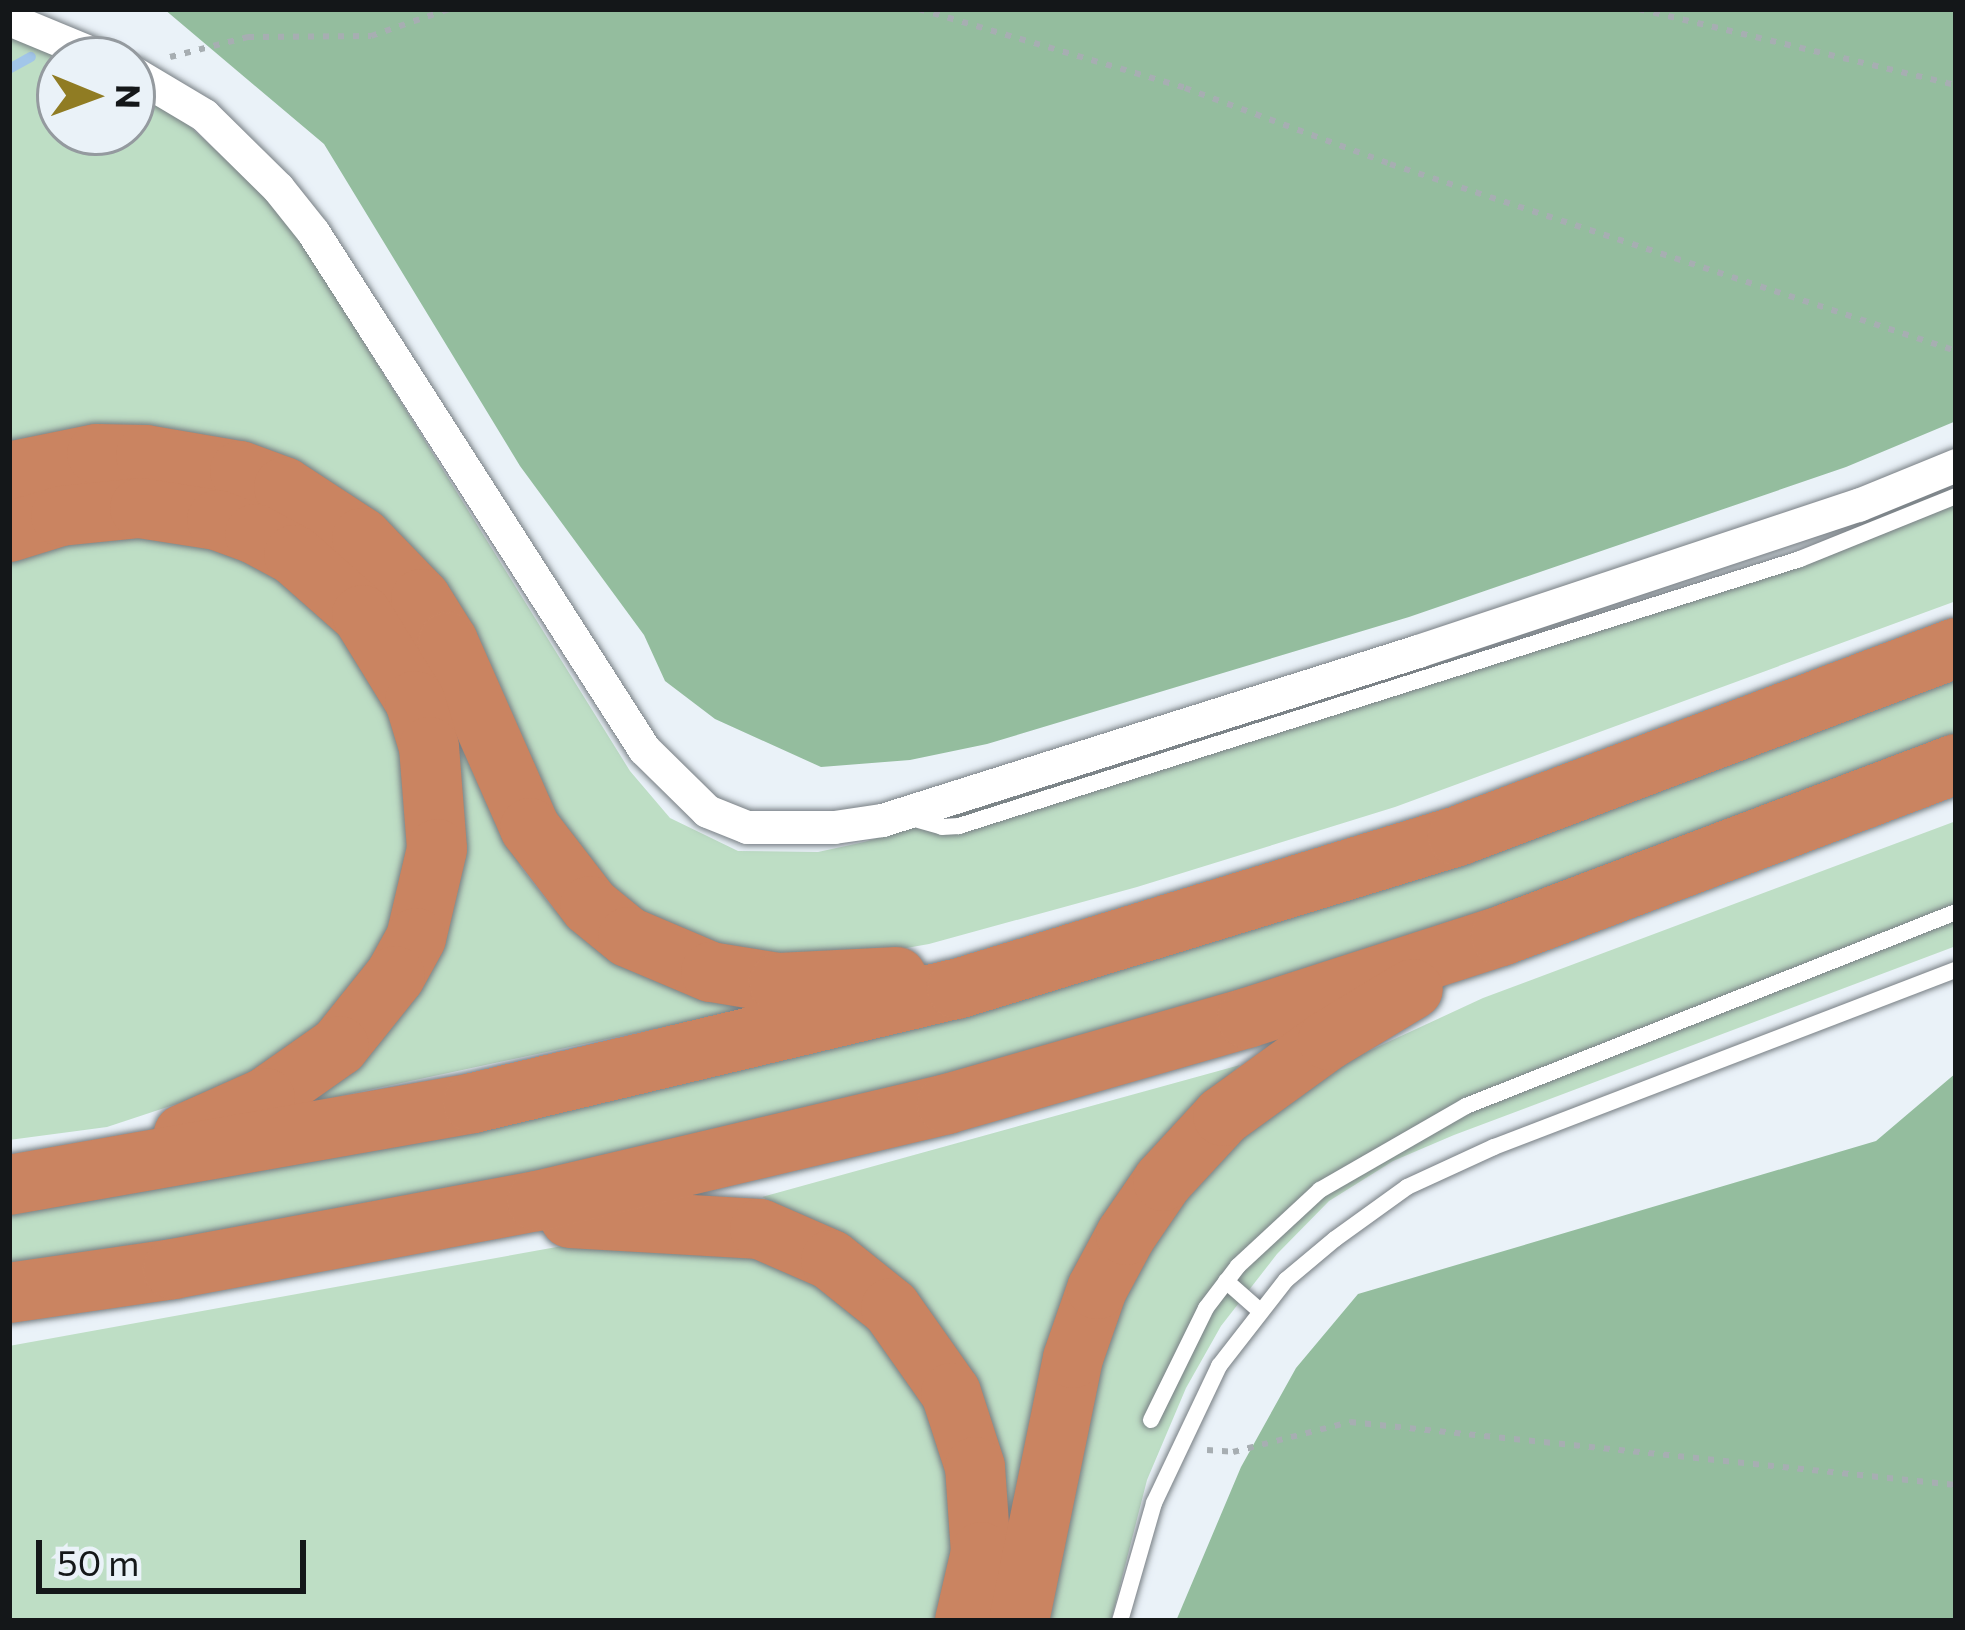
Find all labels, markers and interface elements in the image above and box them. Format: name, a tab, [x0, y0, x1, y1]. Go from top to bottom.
north arrow	[36, 36, 156, 156]
text: N	[109, 84, 150, 109]
scale bar	[42, 1516, 312, 1590]
text: 50 m	[57, 1539, 139, 1583]

